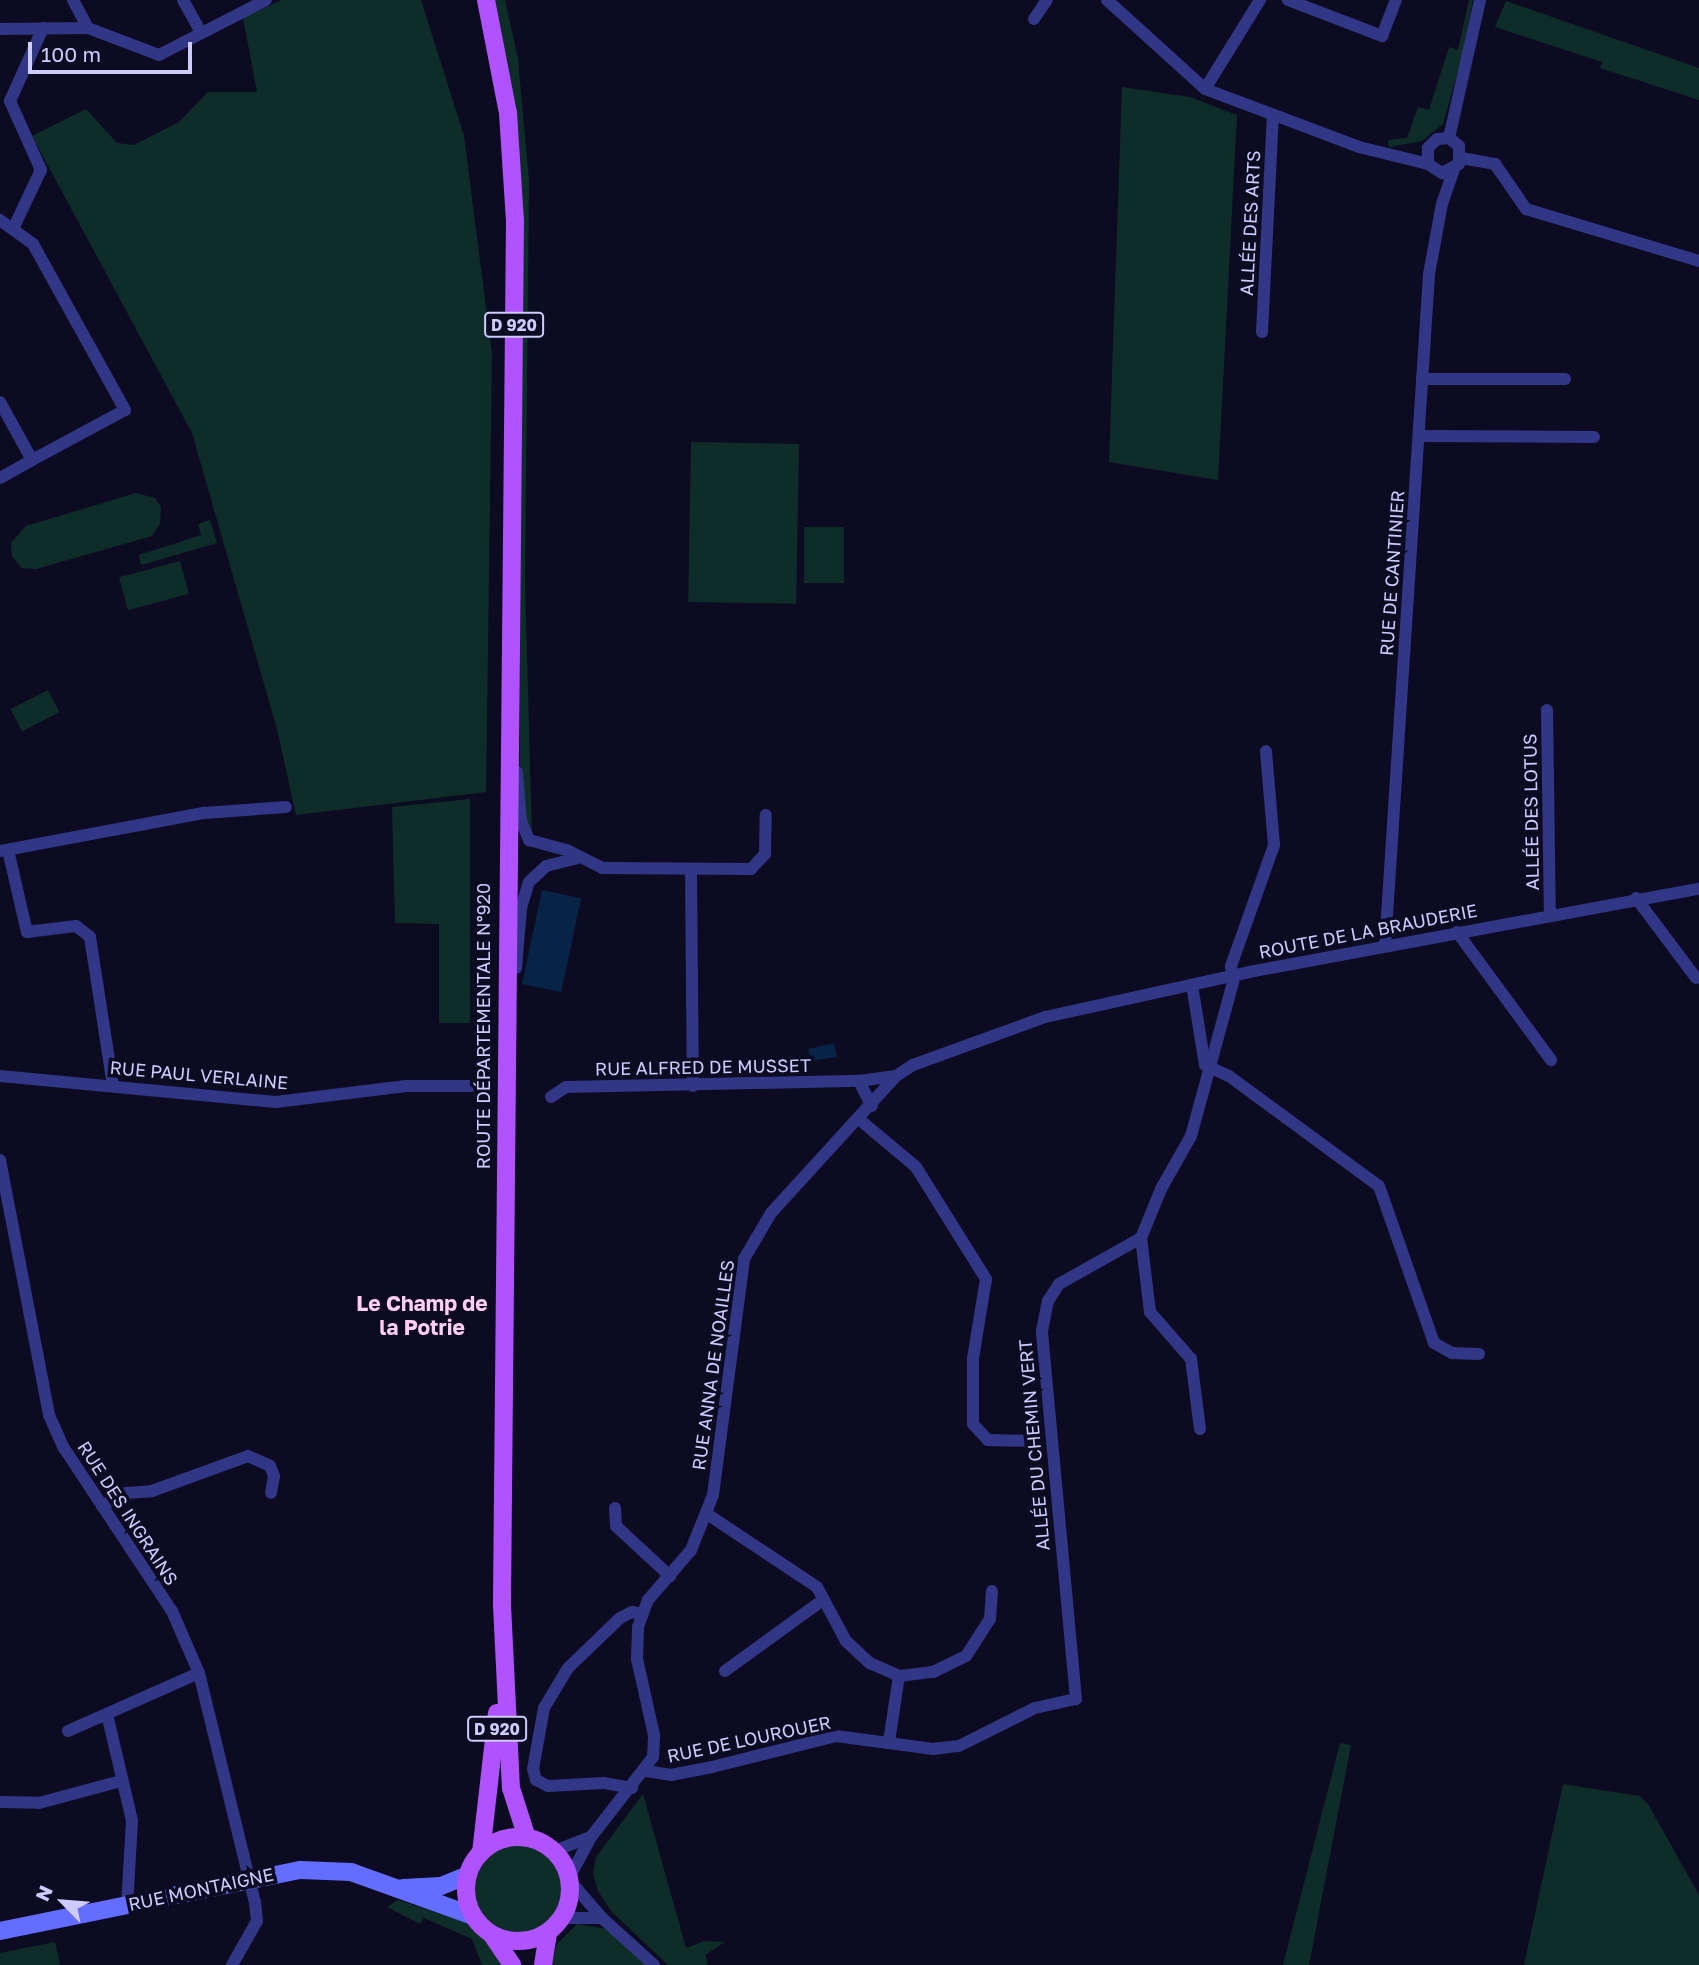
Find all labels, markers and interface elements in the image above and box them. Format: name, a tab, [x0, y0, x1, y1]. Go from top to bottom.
scale bar	[32, 28, 196, 72]
text: 100 m	[41, 41, 101, 67]
street label: ALLÉE DES ARTS	[1235, 150, 1265, 296]
road number: D 920	[482, 312, 546, 338]
street label: RUE DE CANTINIER	[1375, 490, 1409, 656]
street label: ALLÉE DES LOTUS	[1519, 733, 1543, 891]
street label: ROUTE DÉPARTEMENTALE N°920	[472, 883, 494, 1169]
street label: ROUTE DE LA BRAUDERIE	[1257, 899, 1479, 963]
street label: RUE ALFRED DE MUSSET	[595, 1054, 811, 1080]
street label: RUE PAUL VERLAINE	[109, 1056, 289, 1094]
street label: RUE ANNA DE NOAILLES	[688, 1258, 738, 1472]
district label: Le Champ de la Potrie	[356, 1290, 488, 1340]
street label: ALLÉE DU CHEMIN VERT	[1014, 1339, 1054, 1551]
street label: RUE DES INGRAINS	[73, 1437, 183, 1589]
street label: RUE DE LOUROUER	[665, 1711, 833, 1767]
road number: D 920	[466, 1716, 528, 1742]
street label: RUE MONTAIGNE	[126, 1863, 276, 1915]
north arrow	[28, 1867, 98, 1937]
text: N	[30, 1882, 57, 1904]

